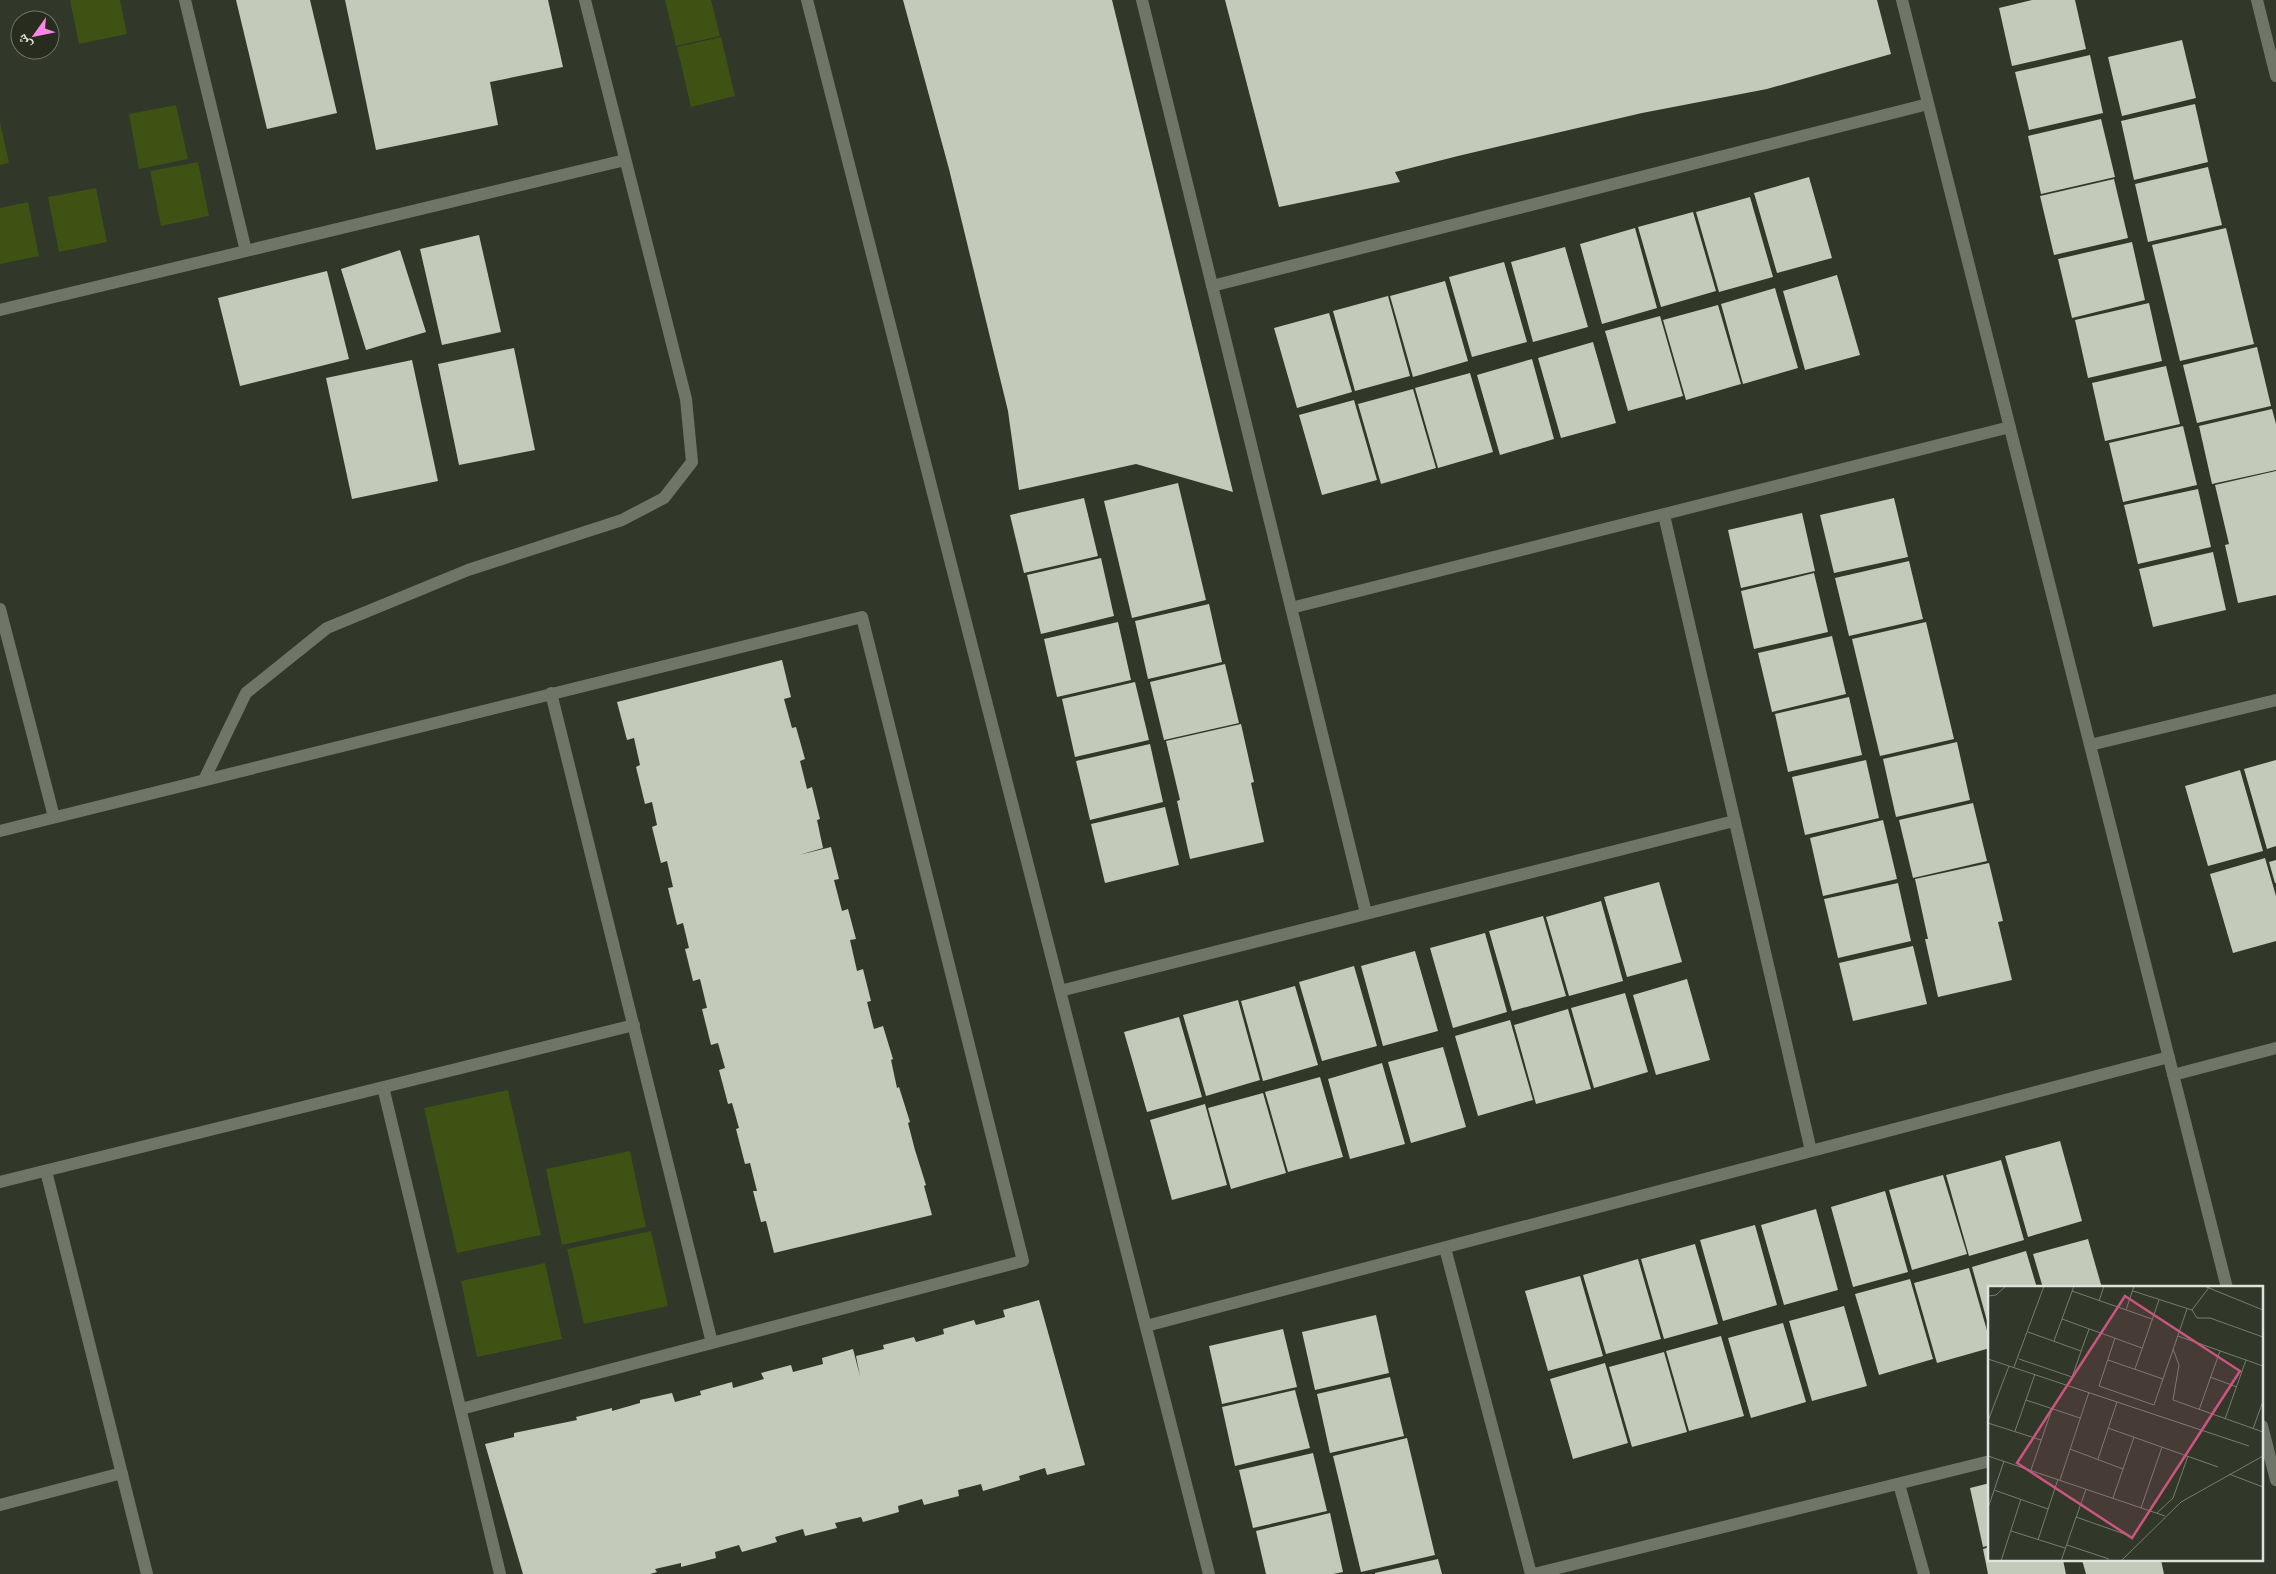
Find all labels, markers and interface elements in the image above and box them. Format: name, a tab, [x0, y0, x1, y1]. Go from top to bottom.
north arrow	[10, 10, 60, 60]
text: ش	[12, 31, 36, 54]
inset map	[1988, 1286, 2264, 1562]

